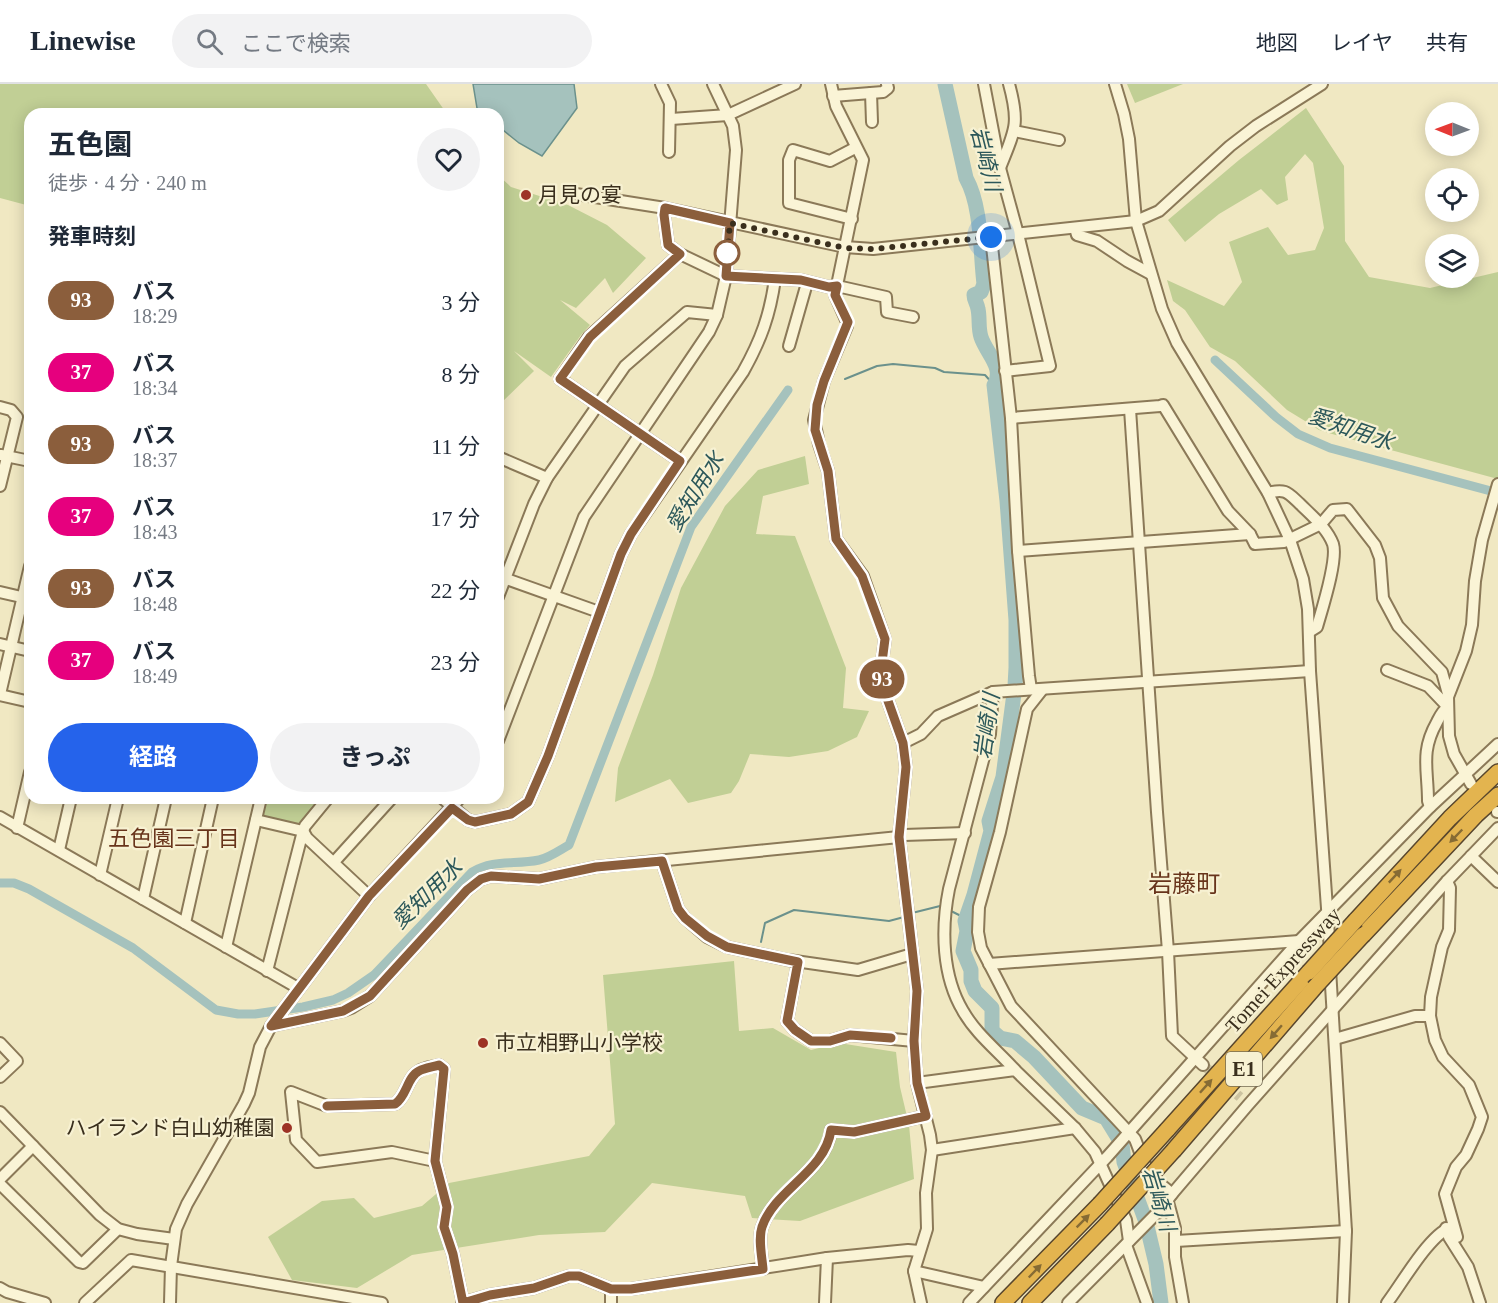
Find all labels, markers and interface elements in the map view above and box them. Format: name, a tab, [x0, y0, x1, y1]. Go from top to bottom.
search box	[172, 14, 592, 68]
text: Linewise	[30, 25, 136, 56]
icon: search	[193, 25, 226, 58]
text: ここで検索	[241, 31, 351, 56]
text: 地図	[1256, 31, 1298, 55]
text: レイヤ	[1331, 31, 1393, 55]
text: 共有	[1426, 31, 1468, 55]
north arrow	[1425, 102, 1479, 156]
map controls	[1425, 102, 1479, 288]
water label: 岩崎川	[966, 124, 1007, 196]
button: heart	[417, 128, 480, 191]
text: 五色園	[48, 129, 132, 160]
button: locate	[1425, 168, 1479, 222]
text: 徒歩 · 4 分 · 240 m	[48, 172, 207, 194]
place label: 月見の宴	[538, 183, 622, 207]
marker: 月見の宴	[519, 188, 533, 202]
your location	[976, 222, 1006, 252]
text: 発車時刻	[48, 224, 136, 249]
button: layers	[1425, 234, 1479, 288]
unlabelled marker	[714, 240, 740, 266]
text: バス	[132, 279, 176, 304]
text: 93	[71, 288, 92, 312]
text: 3 分	[441, 290, 480, 315]
text: 18:29	[132, 305, 178, 327]
text: バス	[132, 351, 176, 376]
text: 37	[71, 360, 92, 384]
text: 8 分	[441, 362, 480, 387]
text: 18:34	[132, 377, 178, 399]
water label: 愛知用水	[1305, 403, 1399, 456]
text: バス	[132, 423, 176, 448]
text: 93	[71, 432, 92, 456]
text: 11 分	[431, 434, 480, 459]
water label: 愛知用水	[661, 446, 730, 536]
text: 18:37	[132, 449, 178, 471]
text: バス	[132, 495, 176, 520]
text: 37	[71, 504, 92, 528]
text: 17 分	[430, 506, 480, 531]
text: 18:43	[132, 521, 178, 543]
text: バス	[132, 567, 176, 592]
text: 93	[71, 576, 92, 600]
text: 22 分	[430, 578, 480, 603]
text: 18:48	[132, 593, 178, 615]
text: バス	[132, 639, 176, 664]
text: 37	[71, 648, 92, 672]
text: 23 分	[430, 650, 480, 675]
line badge: 93	[855, 660, 909, 698]
text: 18:49	[132, 665, 178, 687]
text: 93	[872, 667, 893, 691]
water label: 岩崎川	[970, 690, 1004, 760]
button: 経路	[48, 723, 258, 792]
button: きっぷ	[270, 723, 480, 792]
district label: 五色園三丁目	[108, 826, 240, 851]
one-way arrow	[1449, 829, 1463, 844]
water label: 愛知用水	[387, 853, 469, 934]
one-way arrow	[1388, 869, 1402, 884]
district label: 岩藤町	[1148, 871, 1220, 897]
street label: Tomei Expressway	[1221, 902, 1346, 1038]
one-way arrow	[1269, 1025, 1283, 1040]
place label: 市立相野山小学校	[495, 1031, 663, 1055]
marker: 市立相野山小学校	[476, 1036, 490, 1050]
road number: E1	[1226, 1052, 1262, 1086]
one-way arrow	[1199, 1079, 1212, 1094]
place label: ハイランド白山幼稚園	[65, 1116, 275, 1140]
marker: ハイランド白山幼稚園	[280, 1121, 294, 1135]
water label: 岩崎川	[1137, 1164, 1181, 1236]
one-way arrow	[1076, 1215, 1090, 1229]
one-way arrow	[1027, 1264, 1041, 1278]

